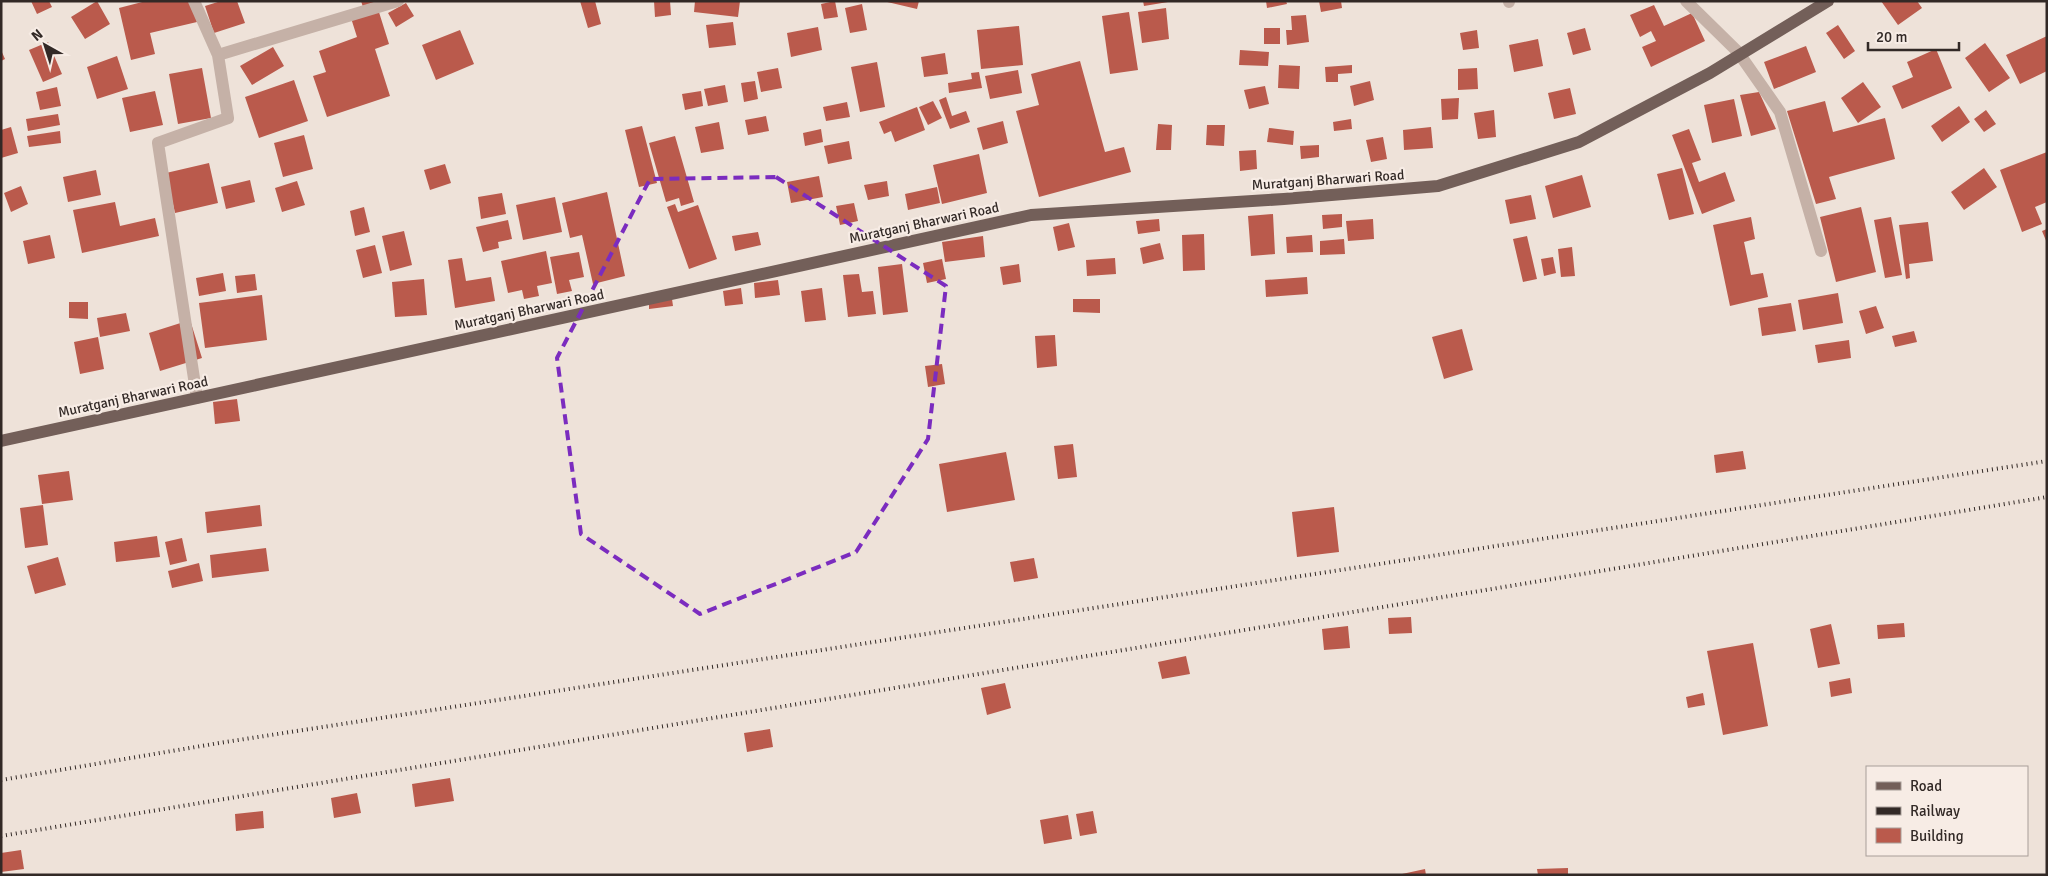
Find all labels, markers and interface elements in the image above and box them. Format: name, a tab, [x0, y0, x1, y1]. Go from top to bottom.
north arrow	[20, 20, 70, 70]
scale bar	[1868, 20, 1959, 52]
text: N	[28, 26, 46, 45]
text: 20 m	[1876, 28, 1907, 46]
street label: Muratganj Bharwari Road	[1251, 166, 1405, 194]
street label: Muratganj Bharwari Road	[847, 199, 1001, 247]
street label: Muratganj Bharwari Road	[452, 286, 606, 334]
street label: Muratganj Bharwari Road	[56, 373, 210, 421]
legend	[1866, 766, 2028, 856]
text: Road	[1910, 777, 1942, 795]
text: Railway	[1910, 802, 1960, 820]
text: Building	[1910, 827, 1964, 845]

